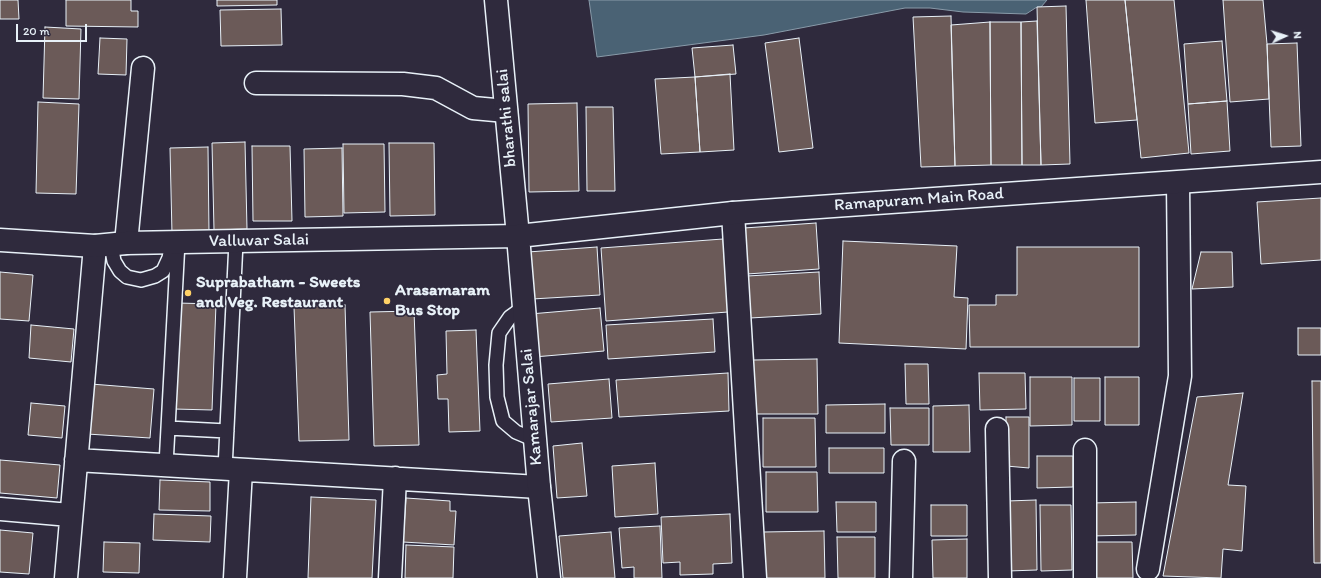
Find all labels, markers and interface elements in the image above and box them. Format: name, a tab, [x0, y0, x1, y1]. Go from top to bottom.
scale bar	[18, 16, 89, 42]
north arrow	[1265, 16, 1305, 56]
text: 20 m	[23, 24, 50, 38]
text: N	[1291, 31, 1304, 39]
street label: bharathi salai	[493, 68, 521, 168]
street label: Ramapuram Main Road	[834, 184, 1004, 216]
street label: Valluvar Salai	[209, 230, 309, 252]
place label: Suprabatham - Sweets and Veg. Restaurant	[196, 273, 360, 313]
place label: Arasamaram Bus Stop	[395, 281, 490, 321]
marker: Suprabatham - Sweets and Veg. Restaurant	[183, 288, 193, 298]
marker: Arasamaram Bus Stop	[382, 296, 392, 306]
street label: Kamarajar Salai	[517, 348, 547, 466]

